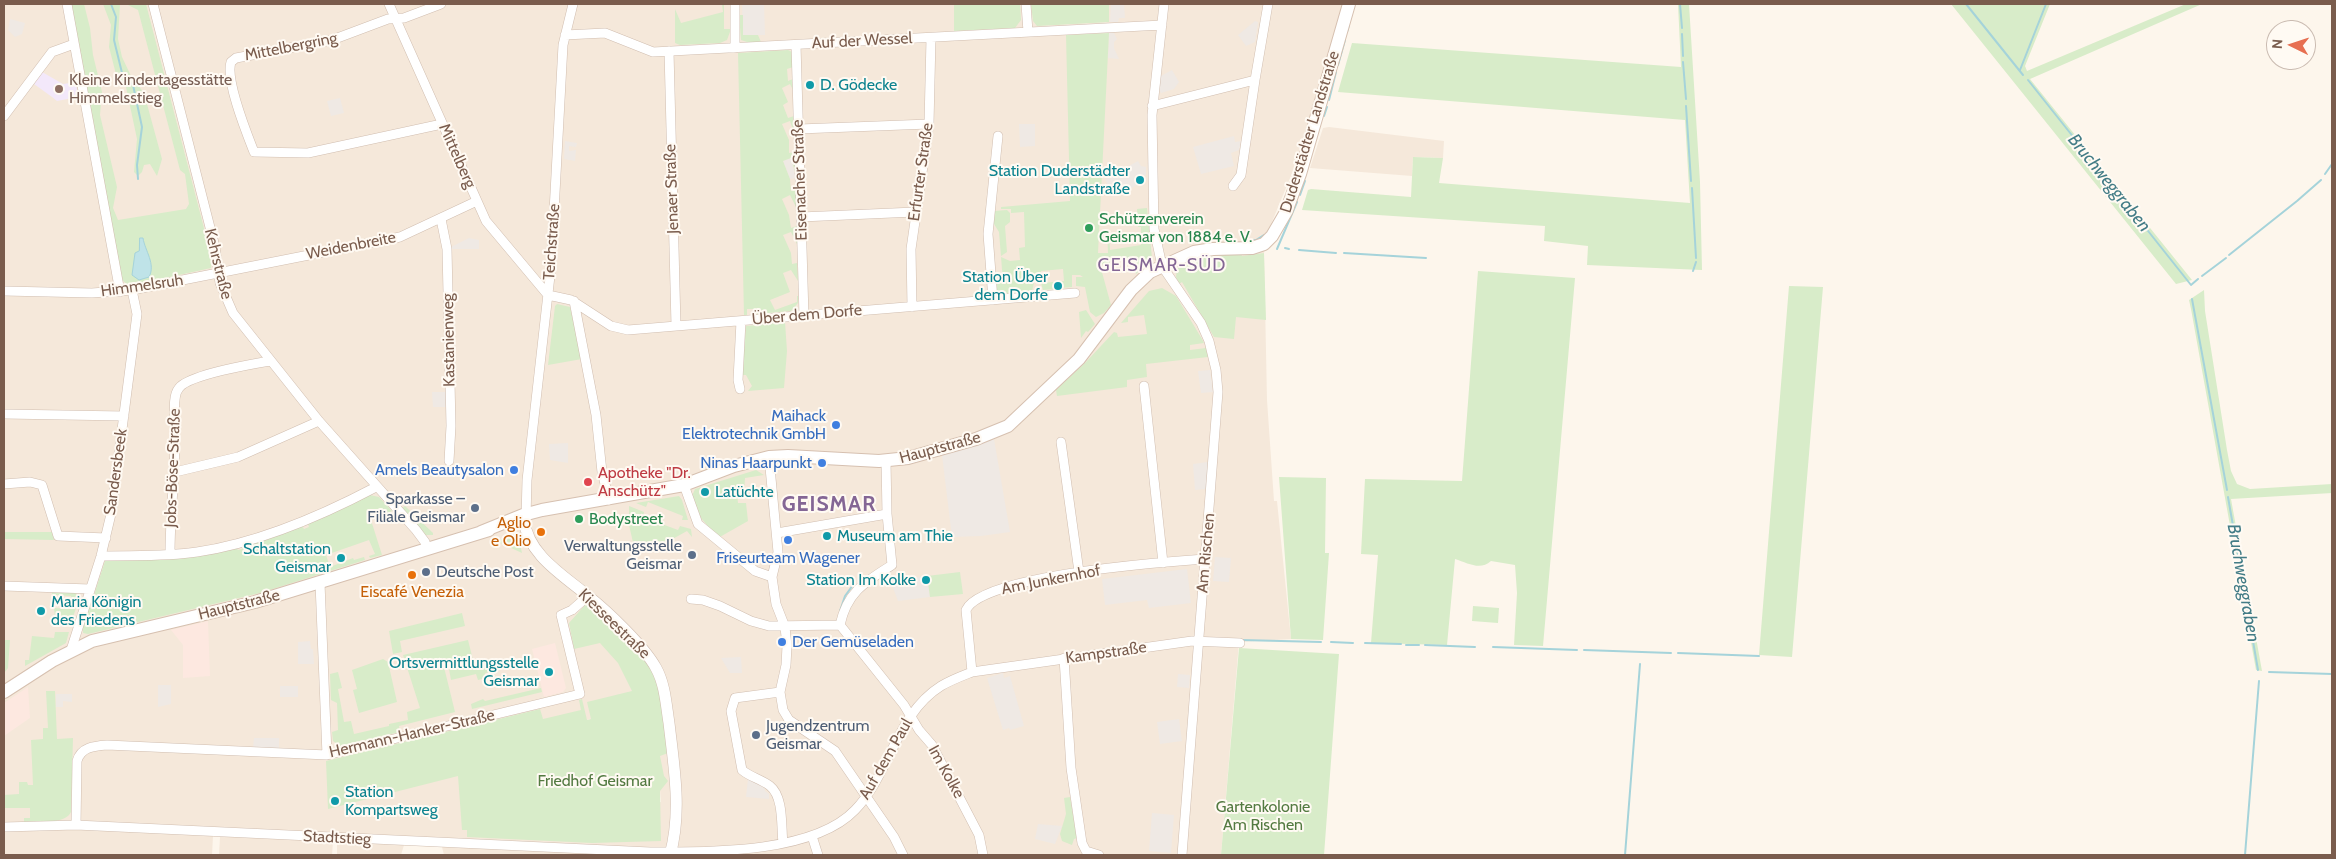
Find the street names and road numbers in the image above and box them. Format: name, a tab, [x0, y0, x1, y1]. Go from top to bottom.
street label: Mittelbergring	[243, 29, 339, 65]
street label: Auf der Wessel	[811, 29, 913, 53]
street label: Duderstädter Landstraße	[1276, 49, 1344, 215]
street label: Eisenacher Straße	[788, 119, 812, 241]
street label: Mittelberg	[434, 121, 480, 191]
street label: Erfurter Straße	[905, 122, 937, 222]
street label: Jenaer Straße	[661, 144, 683, 234]
street label: Teichstraße	[540, 203, 564, 281]
street label: Kehrstraße	[200, 227, 236, 301]
street label: Weidenbreite	[305, 228, 397, 264]
street label: Himmelsruh	[99, 271, 185, 301]
street label: Kastanienweg	[439, 293, 459, 387]
street label: Über dem Dorfe	[751, 301, 863, 329]
street label: Jobs-Böse-Straße	[161, 408, 185, 528]
street label: Sandersbeek	[100, 428, 132, 516]
street label: Hauptstraße	[897, 428, 983, 468]
street label: Am Rischen	[1193, 512, 1219, 594]
street label: Am Junkernhof	[1000, 561, 1102, 599]
street label: Kiesseestraße	[574, 585, 654, 663]
street label: Hauptstraße	[196, 586, 282, 624]
street label: Kampstraße	[1064, 638, 1148, 668]
street label: Hermann-Hanker-Straße	[327, 706, 497, 762]
street label: Auf dem Paul	[855, 715, 917, 803]
street label: Im Kolke	[924, 742, 968, 802]
street label: Stadtstieg	[303, 827, 371, 849]

